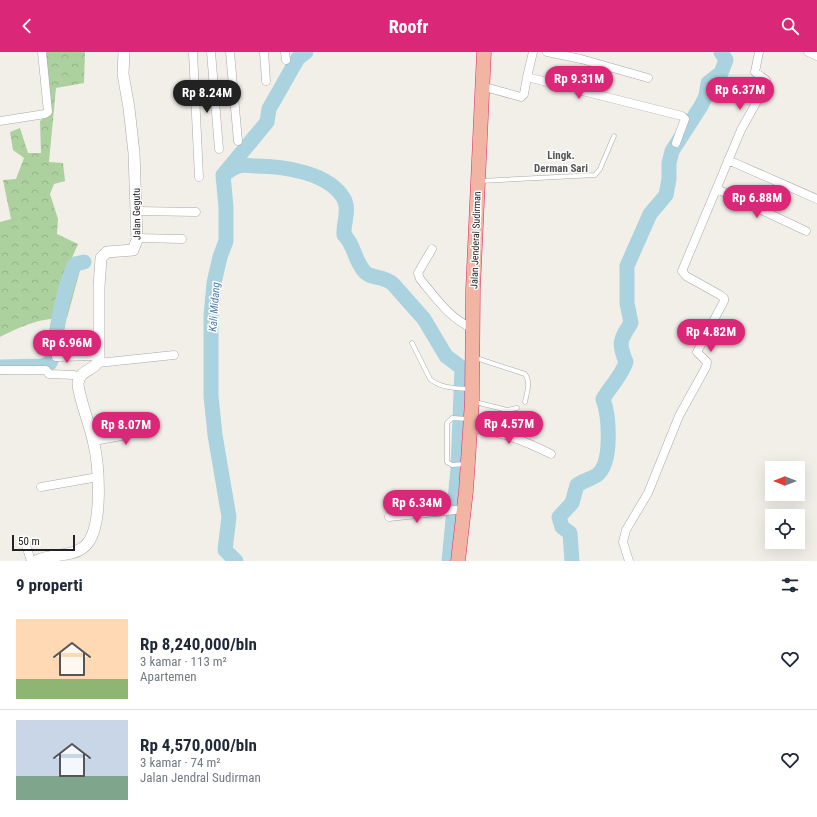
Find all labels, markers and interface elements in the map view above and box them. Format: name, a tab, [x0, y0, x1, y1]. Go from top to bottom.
icon: back	[16, 15, 38, 37]
icon: search	[779, 15, 801, 37]
text: Roofr	[389, 16, 428, 37]
pin: Rp 9.31M	[538, 66, 620, 100]
text: Rp 9.31M	[554, 71, 604, 86]
pin: Rp 6.37M	[699, 77, 781, 111]
pin: Rp 8.24M	[166, 80, 248, 114]
text: Rp 6.37M	[715, 82, 765, 97]
text: Rp 8.24M	[182, 85, 232, 100]
district label: Lingk. Derman Sari	[534, 149, 588, 175]
pin: Rp 6.88M	[716, 185, 798, 219]
street label: Jalan Gegutu	[131, 188, 142, 240]
text: Rp 6.88M	[732, 190, 782, 205]
street label: Jalan Jenderal Sudirman	[468, 191, 483, 289]
water label: Kali Midang	[206, 281, 223, 332]
pin: Rp 4.82M	[670, 319, 752, 353]
text: Rp 4.82M	[686, 324, 736, 339]
pin: Rp 6.96M	[26, 330, 108, 364]
text: Rp 6.96M	[42, 335, 92, 350]
pin: Rp 4.57M	[468, 411, 550, 445]
pin: Rp 8.07M	[85, 412, 167, 446]
text: Rp 4.57M	[484, 416, 534, 431]
text: Rp 8.07M	[101, 417, 151, 432]
north arrow	[765, 461, 805, 501]
map controls	[765, 461, 805, 549]
pin: Rp 6.34M	[376, 490, 458, 524]
text: Rp 6.34M	[392, 495, 442, 510]
button: locate	[765, 509, 805, 549]
scale bar	[12, 533, 75, 552]
text: 50 m	[18, 535, 40, 548]
icon: filters	[779, 574, 801, 596]
text: 9 properti	[16, 575, 83, 595]
text: Rp 8,240,000/bln	[140, 634, 257, 654]
icon: home	[48, 635, 96, 683]
icon: heart	[779, 648, 801, 670]
text: 3 kamar · 113 m²	[140, 654, 227, 669]
text: Apartemen	[140, 669, 197, 684]
text: Rp 4,570,000/bln	[140, 735, 257, 755]
icon: home	[48, 736, 96, 784]
icon: heart	[779, 749, 801, 771]
text: 3 kamar · 74 m²	[140, 755, 221, 770]
text: Jalan Jendral Sudirman	[140, 770, 261, 785]

